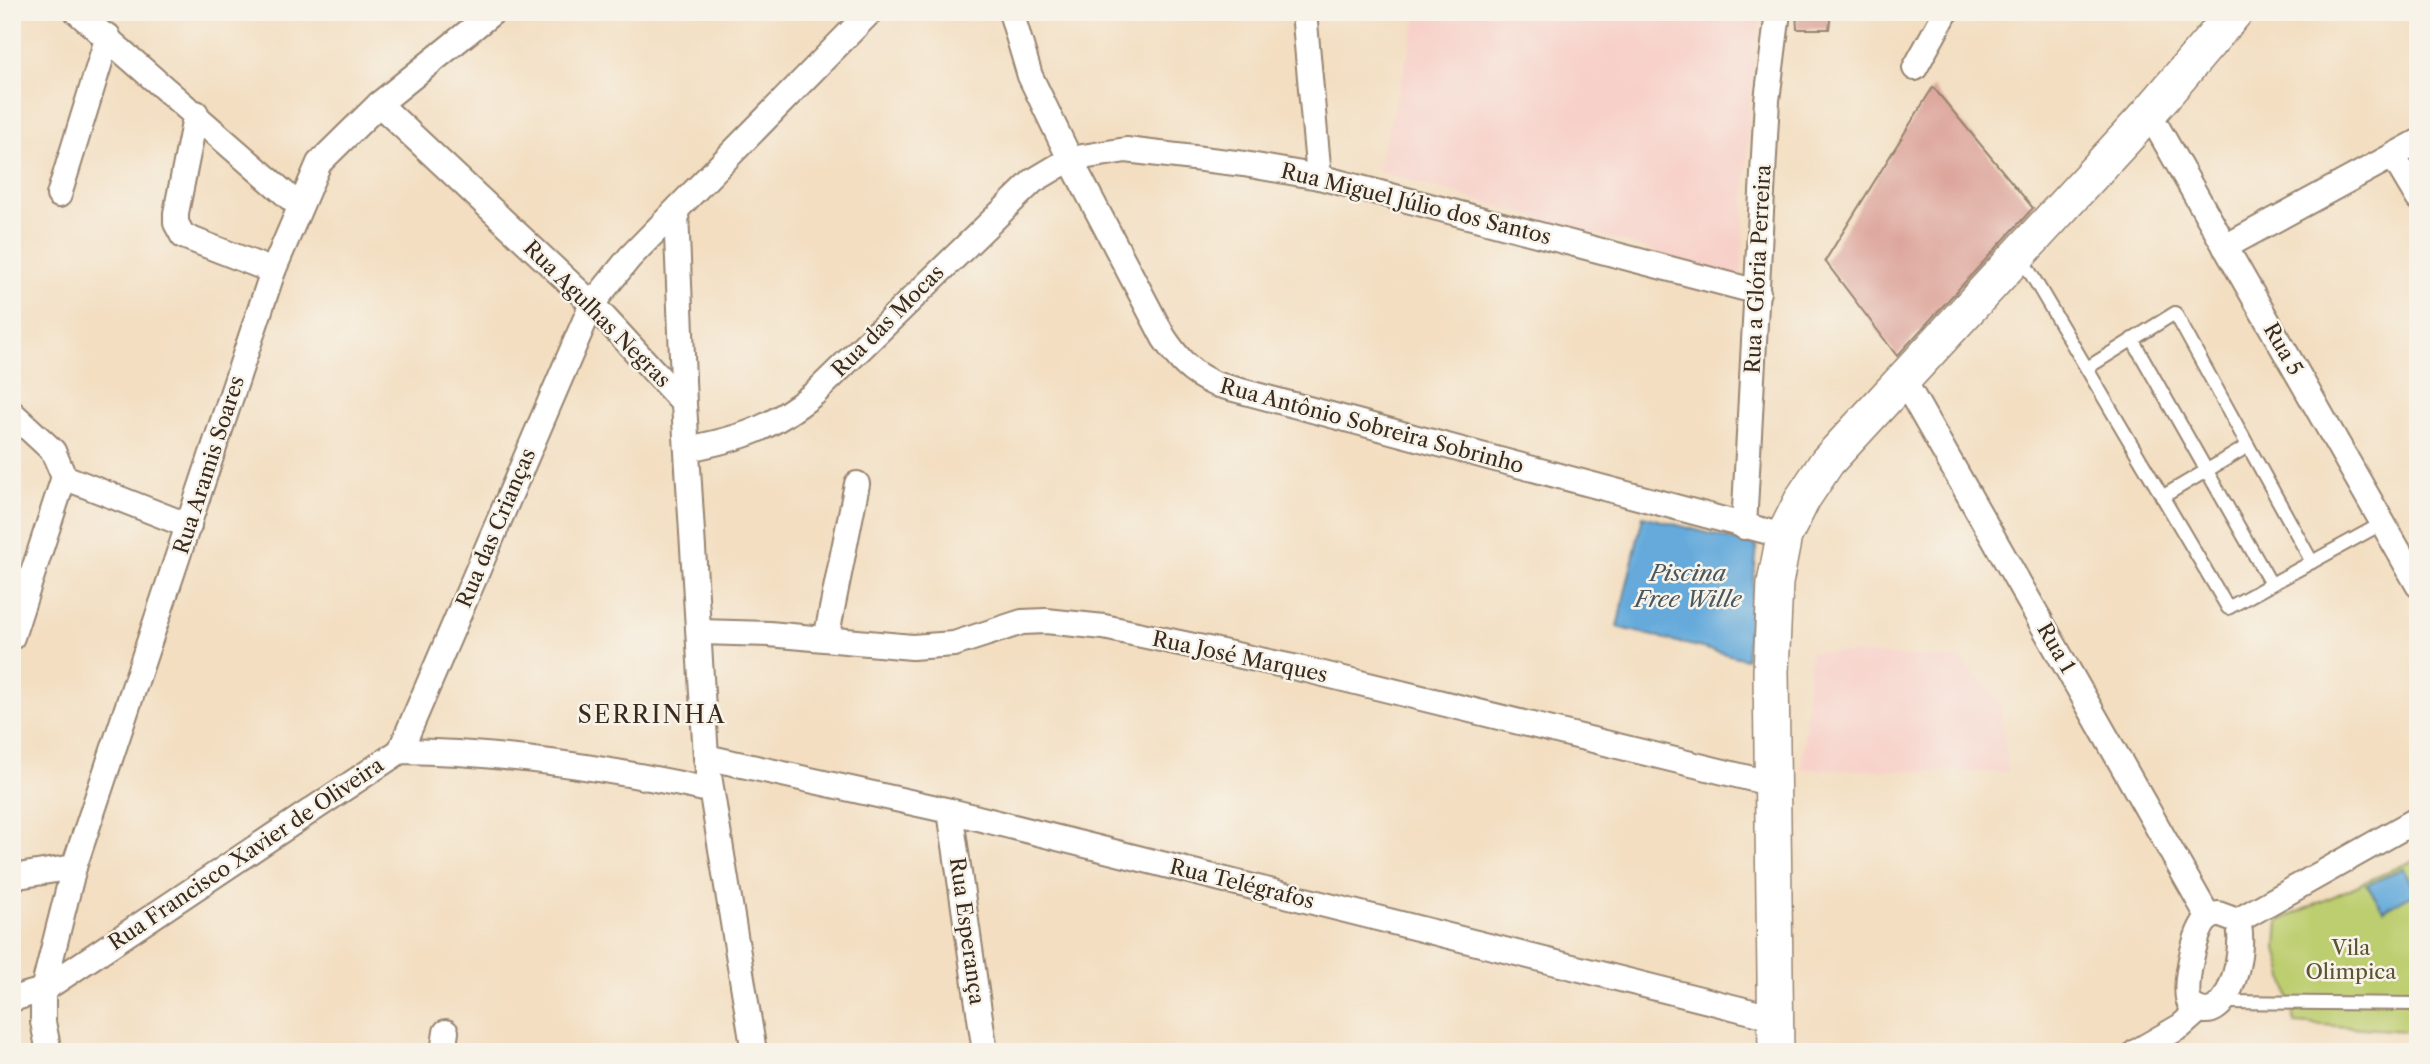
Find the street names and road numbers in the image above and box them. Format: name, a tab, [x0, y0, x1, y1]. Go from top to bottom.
street label: Rua Miguel Júlio dos Santos	[1279, 158, 1554, 249]
street label: Rua a Glória Perreira	[1740, 163, 1776, 374]
street label: Rua Agulhas Negras	[519, 235, 676, 392]
street label: Rua das Mocas	[826, 259, 949, 382]
street label: Rua 5	[2259, 318, 2308, 379]
street label: Rua Aramis Soares	[168, 373, 249, 557]
street label: Rua Antônio Sobreira Sobrinho	[1218, 373, 1527, 478]
street label: Rua das Crianças	[451, 444, 540, 611]
street label: Rua 1	[2032, 618, 2081, 677]
street label: Rua José Marques	[1150, 626, 1330, 687]
street label: Rua Francisco Xavier de Oliveira	[104, 752, 389, 955]
street label: Rua Telégrafos	[1167, 854, 1317, 914]
street label: Rua Esperança	[945, 856, 990, 1007]

